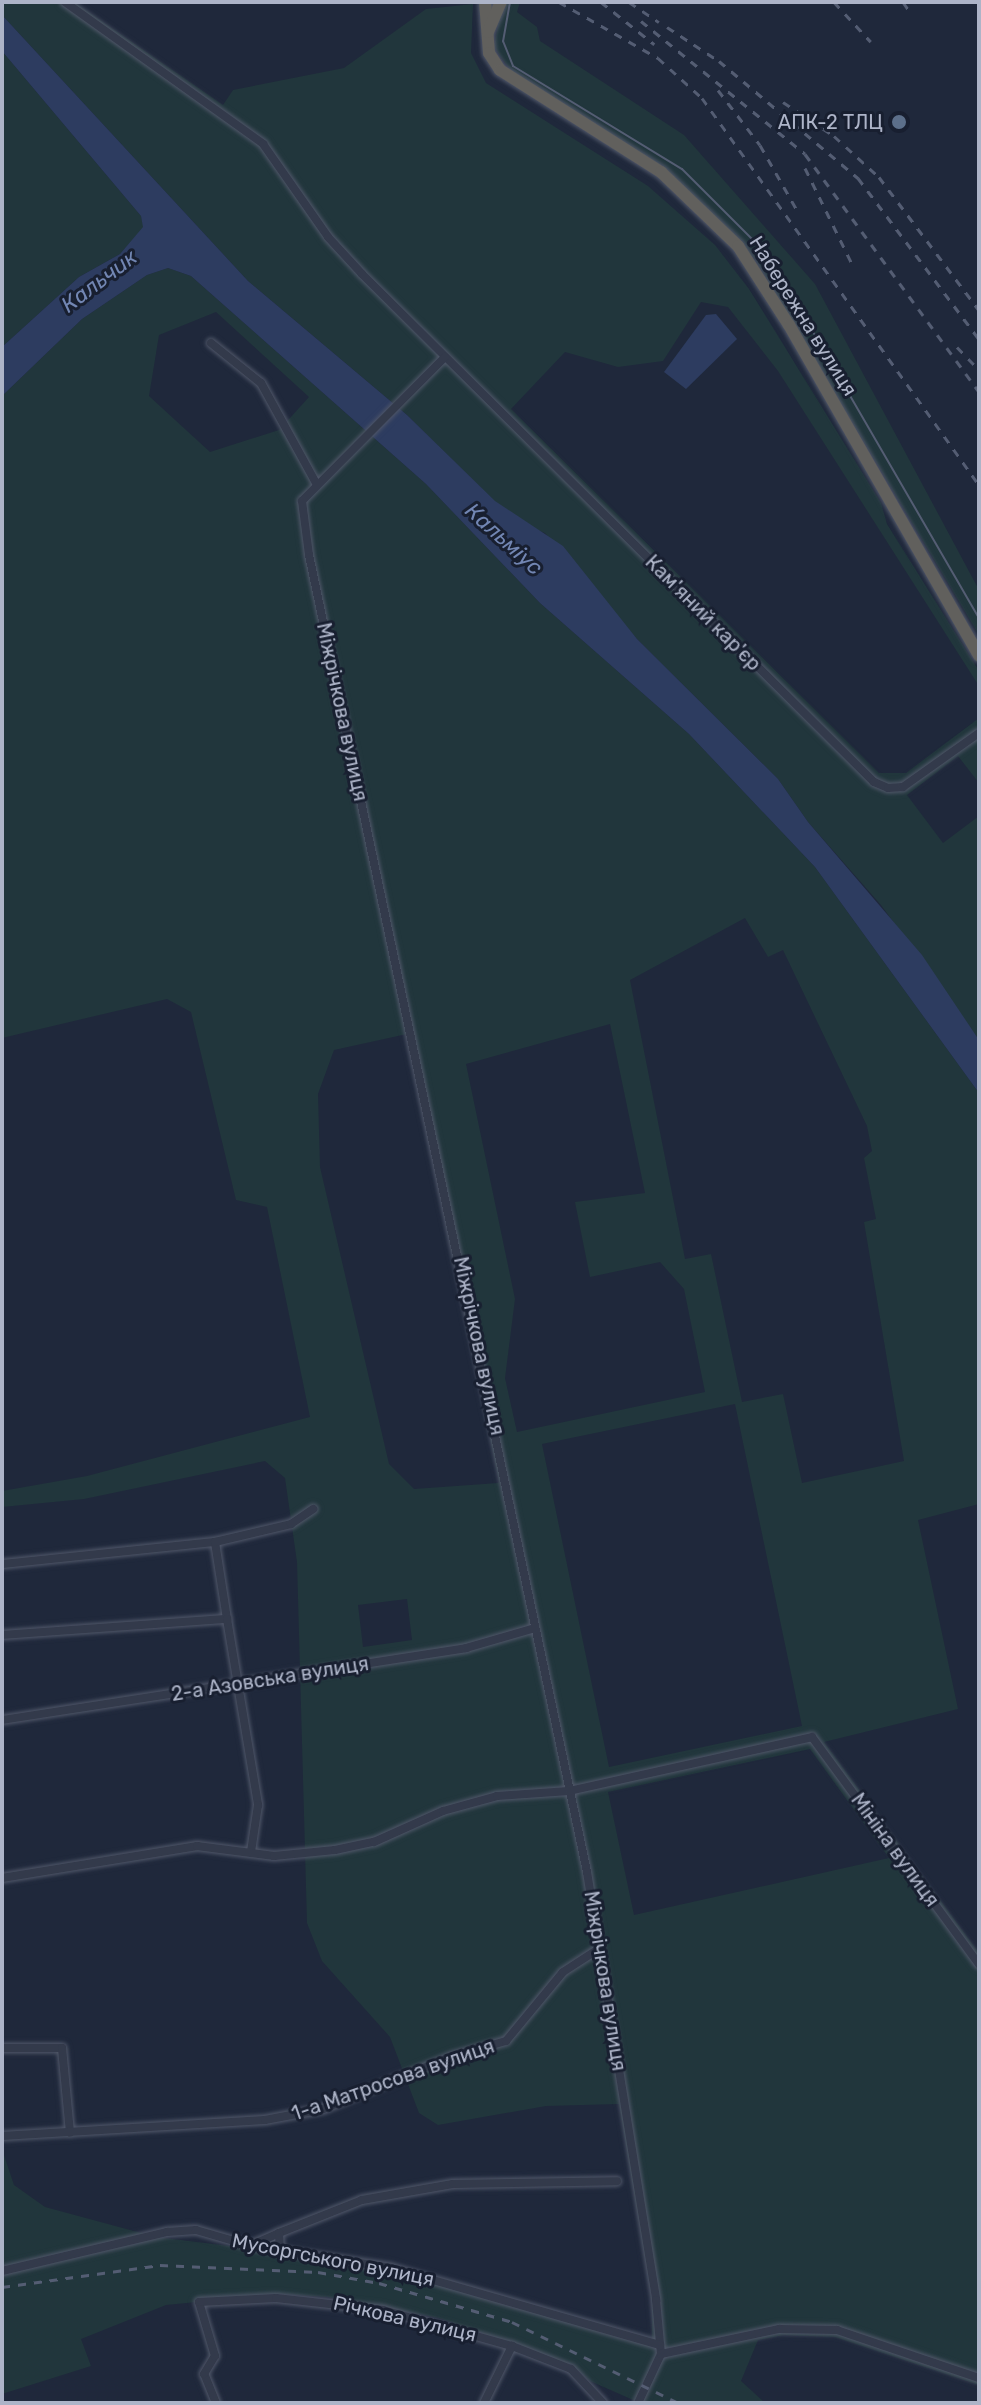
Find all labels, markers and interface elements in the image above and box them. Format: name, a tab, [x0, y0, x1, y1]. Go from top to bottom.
place label: АПК-2 ТЛЦ	[778, 110, 883, 134]
marker: АПК-2 ТЛЦ	[890, 113, 908, 131]
street label: Набережна вулиця	[744, 232, 862, 400]
water label: Кальчик	[56, 244, 142, 318]
water label: Кальміус	[460, 497, 548, 581]
street label: Кам'яний кар'єр	[640, 550, 766, 676]
street label: Міжрічкова вулиця	[311, 621, 373, 803]
street label: Міжрічкова вулиця	[448, 1255, 510, 1437]
street label: 2-а Азовська вулиця	[170, 1652, 370, 1706]
street label: Мініна вулиця	[846, 1789, 944, 1911]
street label: Міжрічкова вулиця	[579, 1889, 631, 2073]
street label: 1-а Матросова вулиця	[288, 2034, 498, 2126]
street label: Мусоргського вулиця	[230, 2229, 436, 2291]
street label: Річкова вулиця	[331, 2291, 479, 2347]

